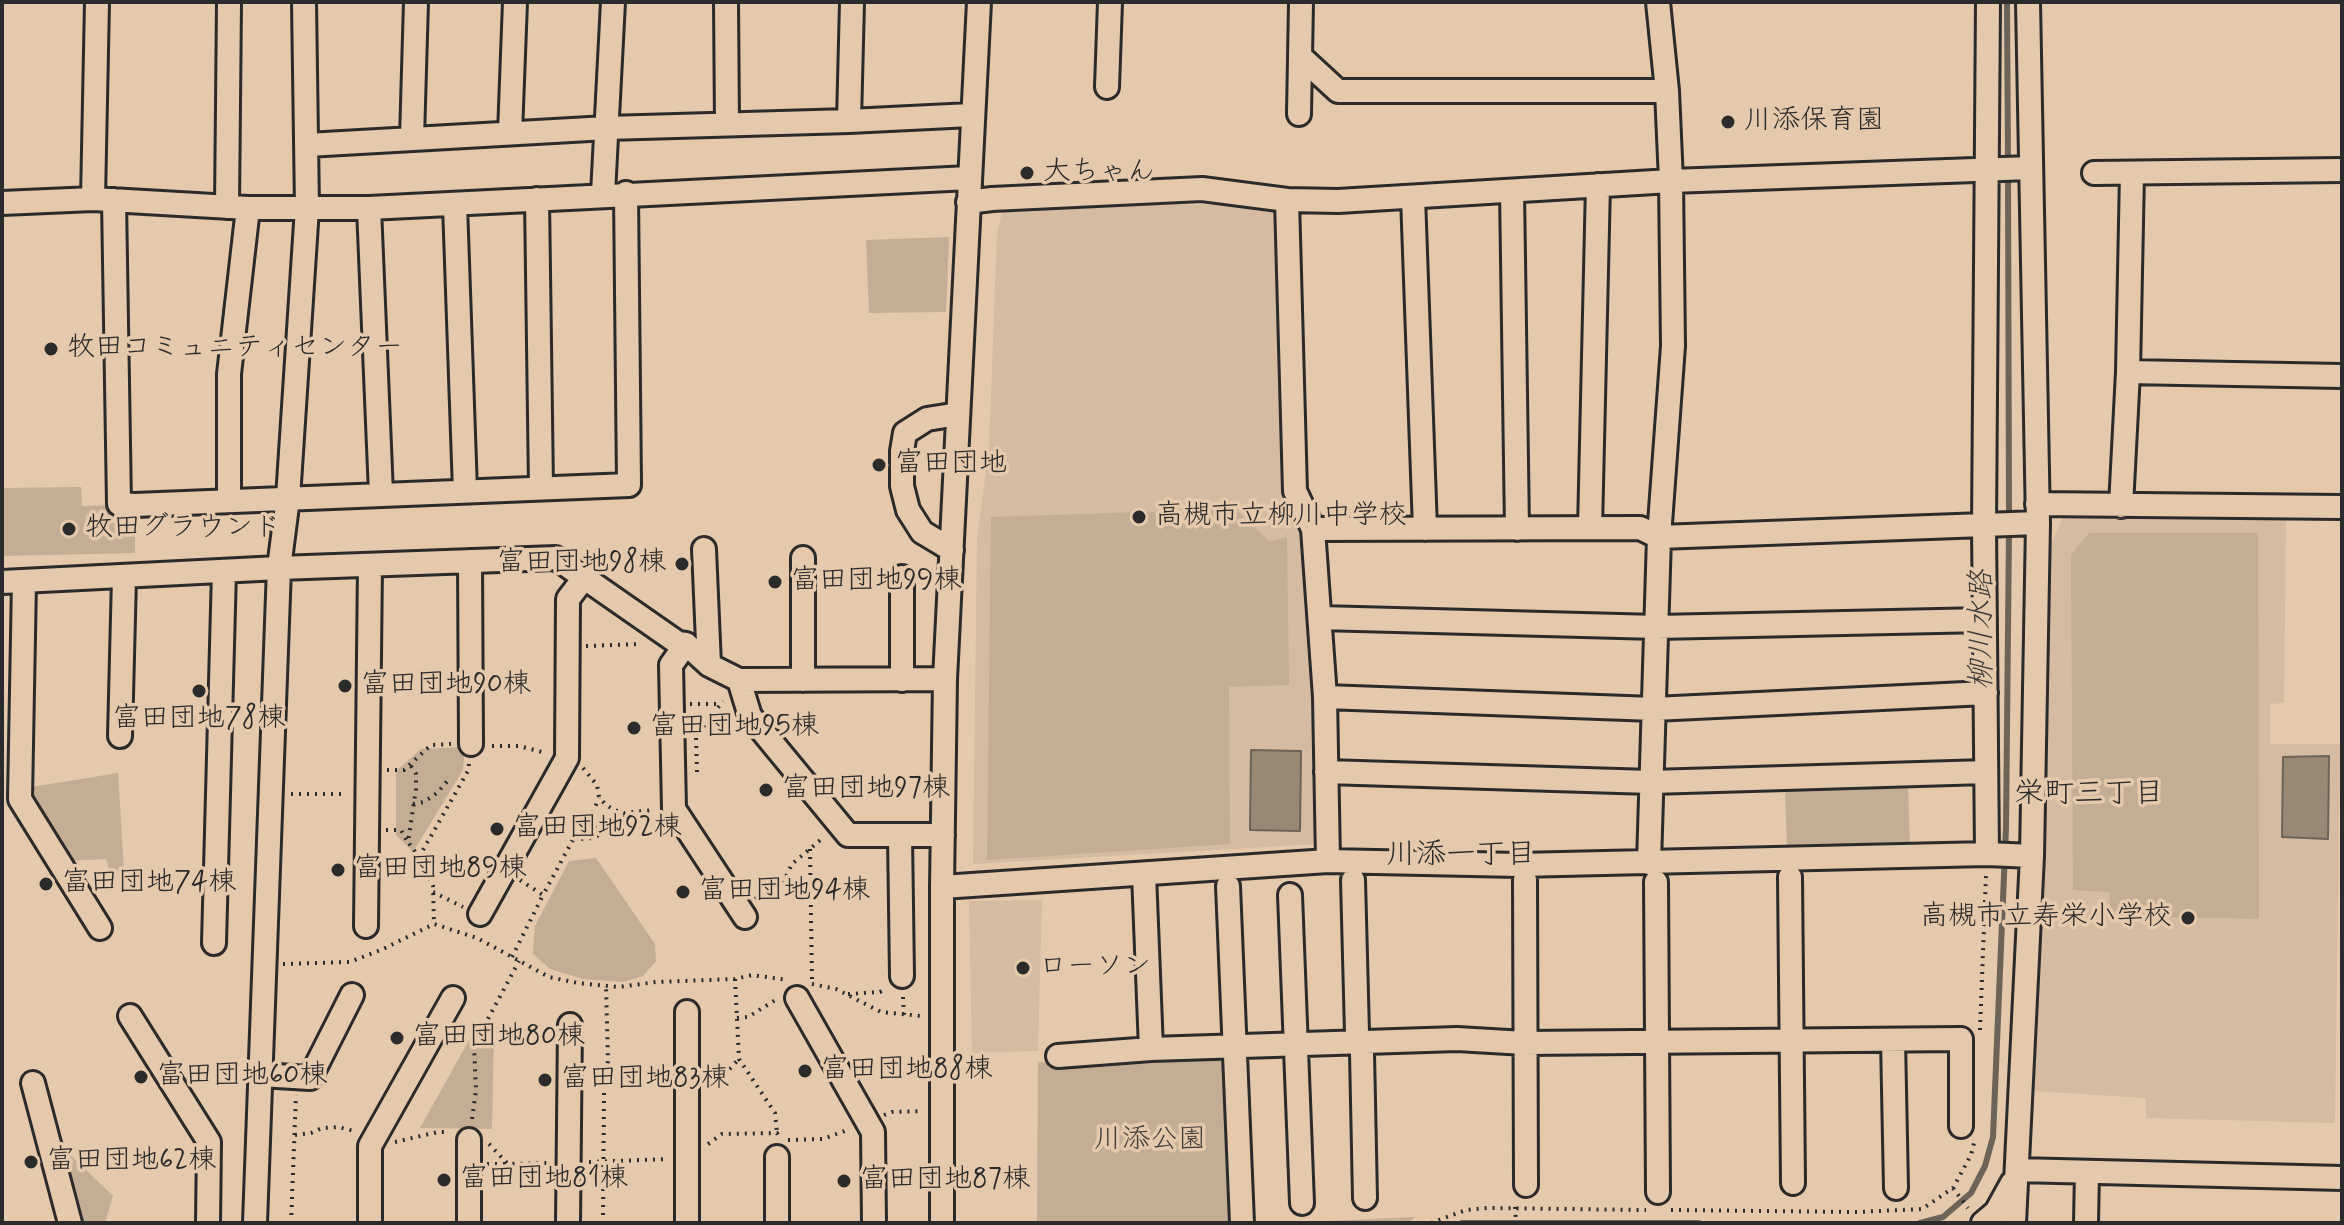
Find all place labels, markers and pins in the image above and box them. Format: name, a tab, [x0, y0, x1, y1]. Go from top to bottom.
place label: 川添保育園	[1744, 105, 1884, 139]
marker: 川添保育園	[1719, 113, 1737, 131]
place label: 大ちゃん	[1043, 156, 1155, 190]
marker: 大ちゃん	[1018, 164, 1036, 182]
place label: 牧田コミュニティセンター	[67, 332, 403, 366]
marker: 牧田コミュニティセンター	[42, 340, 60, 358]
place label: 富田団地	[895, 448, 1007, 482]
marker: 富田団地	[870, 456, 888, 474]
place label: 高槻市立柳川中学校	[1155, 500, 1407, 534]
marker: 高槻市立柳川中学校	[1130, 508, 1148, 526]
place label: 牧田グラウンド	[85, 512, 281, 546]
marker: 牧田グラウンド	[60, 520, 78, 538]
place label: 富田団地98棟	[497, 547, 666, 581]
marker: 富田団地98棟	[673, 555, 691, 573]
place label: 富田団地99棟	[791, 565, 961, 599]
marker: 富田団地99棟	[766, 573, 784, 591]
place label: 富田団地90棟	[361, 669, 531, 703]
marker: 富田団地90棟	[336, 677, 354, 695]
marker: 富田団地78棟	[190, 682, 208, 700]
place label: 富田団地78棟	[113, 703, 285, 737]
place label: 富田団地95棟	[650, 711, 819, 745]
marker: 富田団地95棟	[625, 719, 643, 737]
place label: 富田団地97棟	[782, 773, 950, 807]
marker: 富田団地97棟	[757, 781, 775, 799]
place label: 富田団地92棟	[513, 812, 682, 846]
marker: 富田団地92棟	[488, 820, 506, 838]
place label: 富田団地89棟	[354, 853, 526, 887]
marker: 富田団地89棟	[329, 861, 347, 879]
place label: 富田団地74棟	[62, 867, 236, 901]
marker: 富田団地74棟	[37, 875, 55, 893]
place label: 富田団地94棟	[699, 875, 870, 909]
marker: 富田団地94棟	[674, 883, 692, 901]
place label: 高槻市立寿栄小学校	[1920, 901, 2172, 935]
marker: 高槻市立寿栄小学校	[2179, 909, 2197, 927]
place label: ローソン	[1039, 951, 1151, 985]
marker: ローソン	[1014, 959, 1032, 977]
place label: 富田団地80棟	[413, 1021, 585, 1055]
marker: 富田団地80棟	[388, 1029, 406, 1047]
place label: 富田団地88棟	[821, 1054, 992, 1088]
place label: 富田団地60棟	[157, 1060, 327, 1094]
marker: 富田団地88棟	[796, 1062, 814, 1080]
place label: 富田団地83棟	[561, 1063, 729, 1097]
marker: 富田団地60棟	[132, 1068, 150, 1086]
marker: 富田団地83棟	[536, 1071, 554, 1089]
place label: 富田団地62棟	[47, 1145, 216, 1179]
marker: 富田団地62棟	[22, 1153, 40, 1171]
place label: 富田団地81棟	[460, 1163, 628, 1197]
place label: 富田団地87棟	[860, 1164, 1030, 1198]
marker: 富田団地81棟	[435, 1171, 453, 1189]
marker: 富田団地87棟	[835, 1172, 853, 1190]

